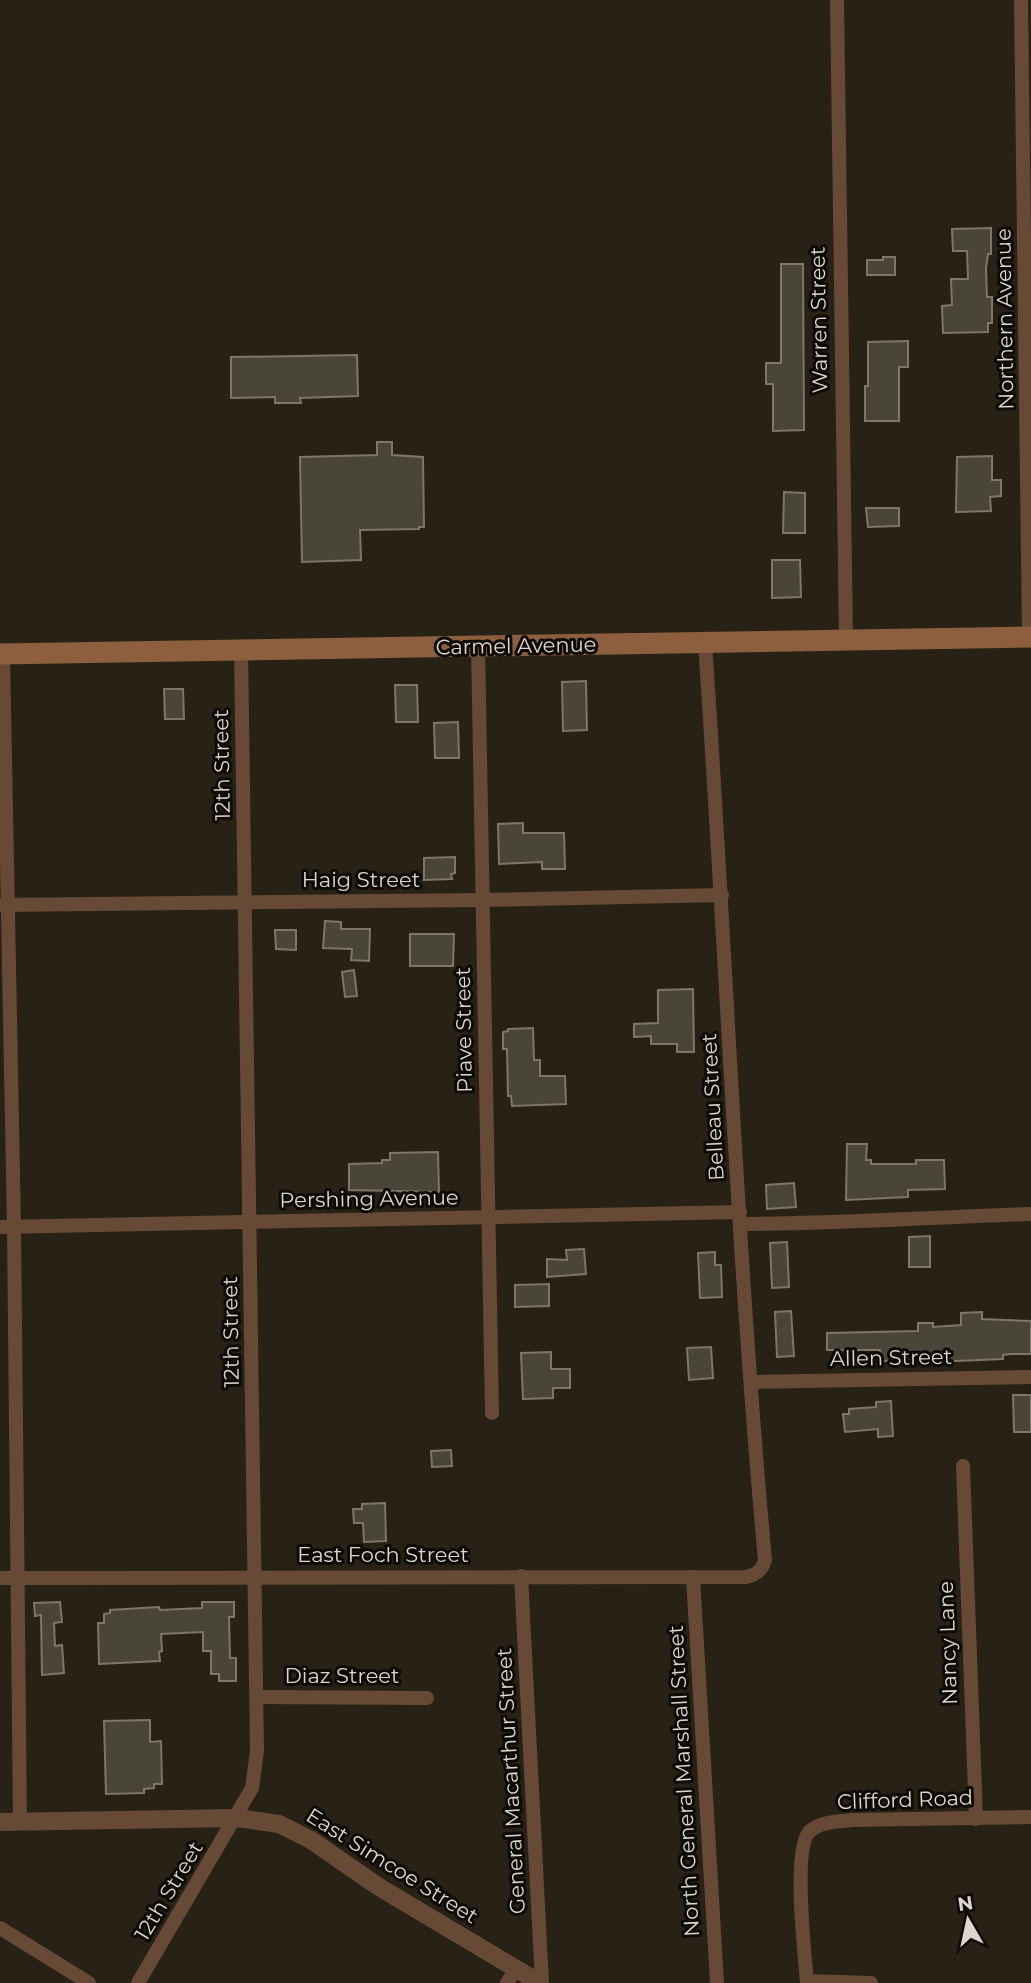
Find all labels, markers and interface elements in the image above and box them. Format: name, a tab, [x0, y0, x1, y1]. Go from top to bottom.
street label: Northern Avenue	[990, 228, 1019, 410]
street label: Warren Street	[805, 246, 832, 394]
street label: Carmel Avenue	[435, 632, 597, 659]
street label: 12th Street	[208, 709, 235, 821]
street label: Haig Street	[302, 867, 420, 892]
street label: Piave Street	[450, 967, 477, 1093]
street label: Belleau Street	[696, 1033, 729, 1181]
street label: Pershing Avenue	[279, 1184, 459, 1213]
street label: 12th Street	[217, 1276, 244, 1388]
street label: Allen Street	[830, 1344, 952, 1371]
street label: East Foch Street	[297, 1542, 469, 1567]
street label: Nancy Lane	[933, 1581, 962, 1705]
street label: North General Marshall Street	[663, 1625, 704, 1937]
street label: General Macarthur Street	[491, 1647, 530, 1915]
street label: Diaz Street	[284, 1663, 400, 1688]
street label: Clifford Road	[836, 1785, 974, 1814]
street label: East Simcoe Street	[302, 1803, 483, 1929]
street label: 12th Street	[129, 1837, 208, 1945]
north arrow	[933, 1885, 1003, 1955]
text: N	[956, 1891, 975, 1916]

